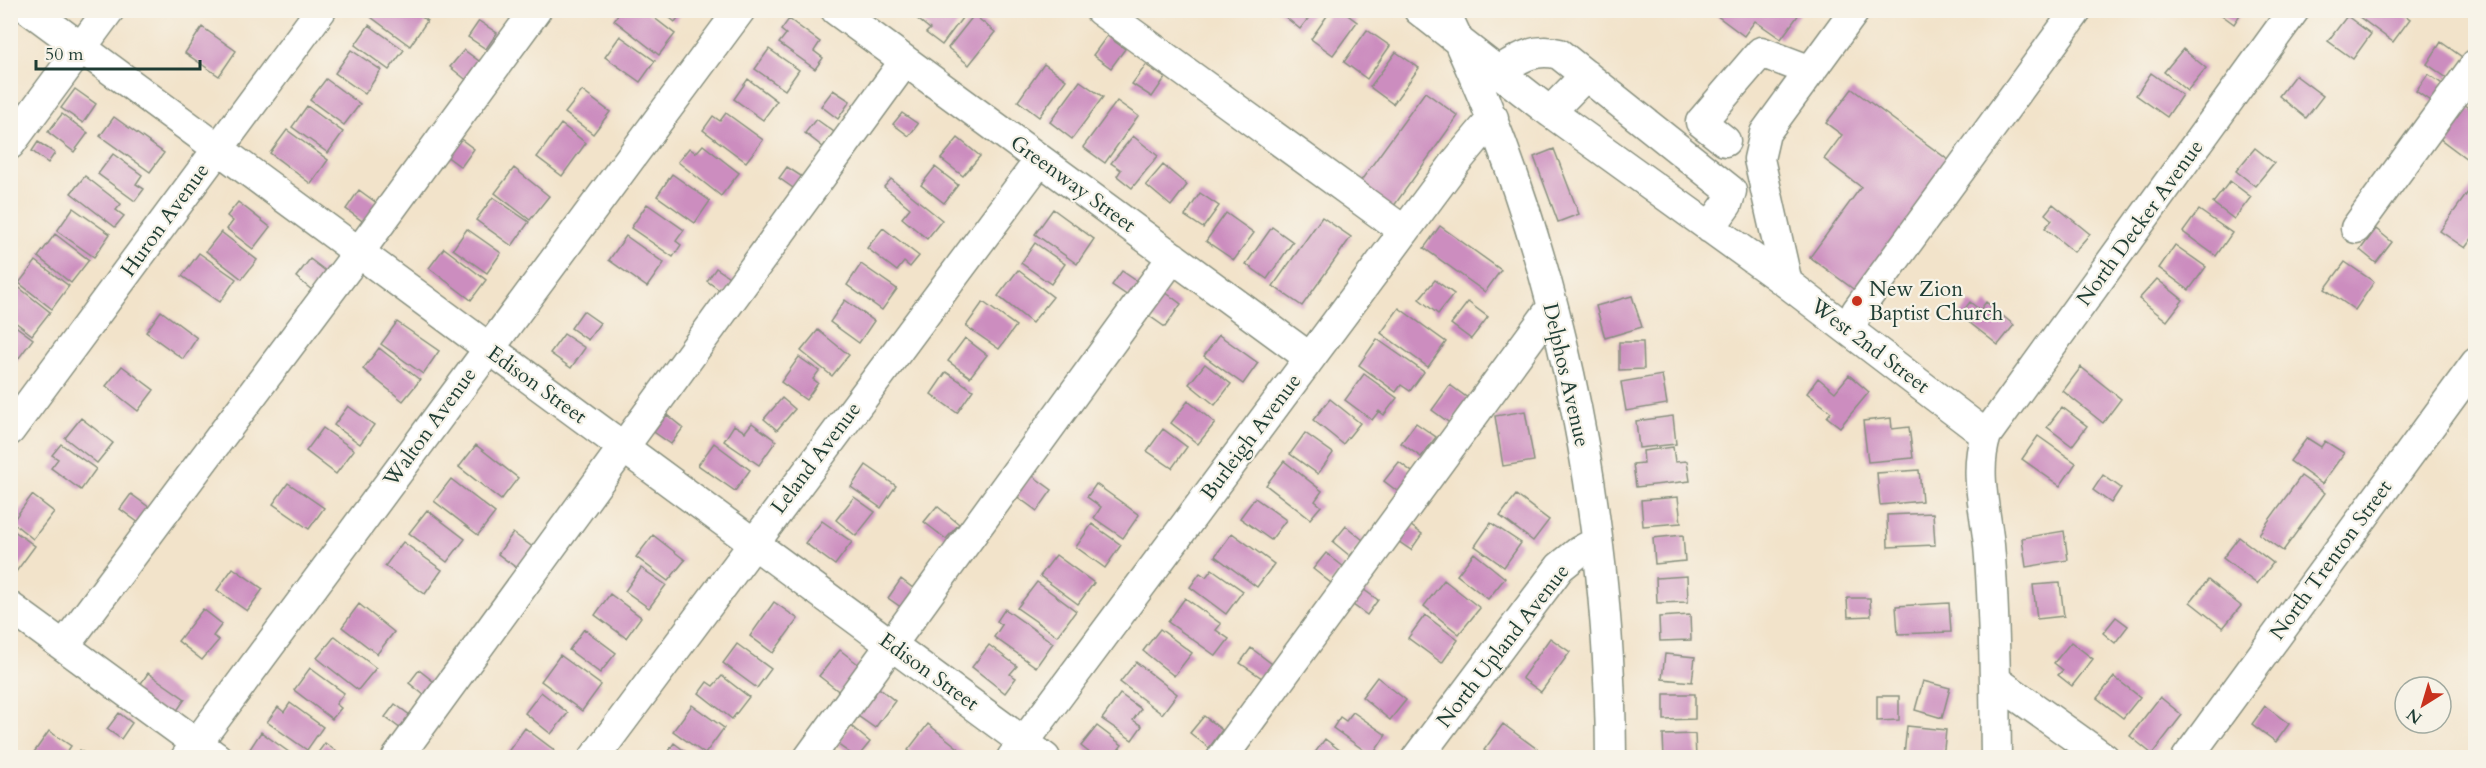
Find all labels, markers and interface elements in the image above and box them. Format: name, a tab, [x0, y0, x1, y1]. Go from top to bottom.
scale bar	[36, 33, 200, 71]
text: 50 m	[45, 42, 84, 67]
street label: Greenway Street	[1004, 129, 1142, 240]
street label: North Decker Avenue	[2070, 134, 2210, 312]
street label: Huron Avenue	[114, 157, 216, 283]
place label: New Zion Baptist Church	[1869, 275, 2004, 328]
street label: West 2nd Street	[1804, 291, 1936, 401]
marker: New Zion Baptist Church	[1850, 294, 1864, 308]
street label: Delphos Avenue	[1535, 300, 1597, 450]
street label: Edison Street	[481, 339, 593, 431]
street label: Walton Avenue	[376, 361, 483, 493]
street label: Burleigh Avenue	[1194, 368, 1308, 506]
street label: Leland Avenue	[764, 396, 868, 520]
street label: North Trenton Street	[2263, 474, 2399, 646]
street label: North Upland Avenue	[1430, 558, 1576, 734]
street label: Edison Street	[873, 626, 985, 718]
north arrow	[2393, 675, 2453, 735]
text: N	[2402, 703, 2427, 729]

